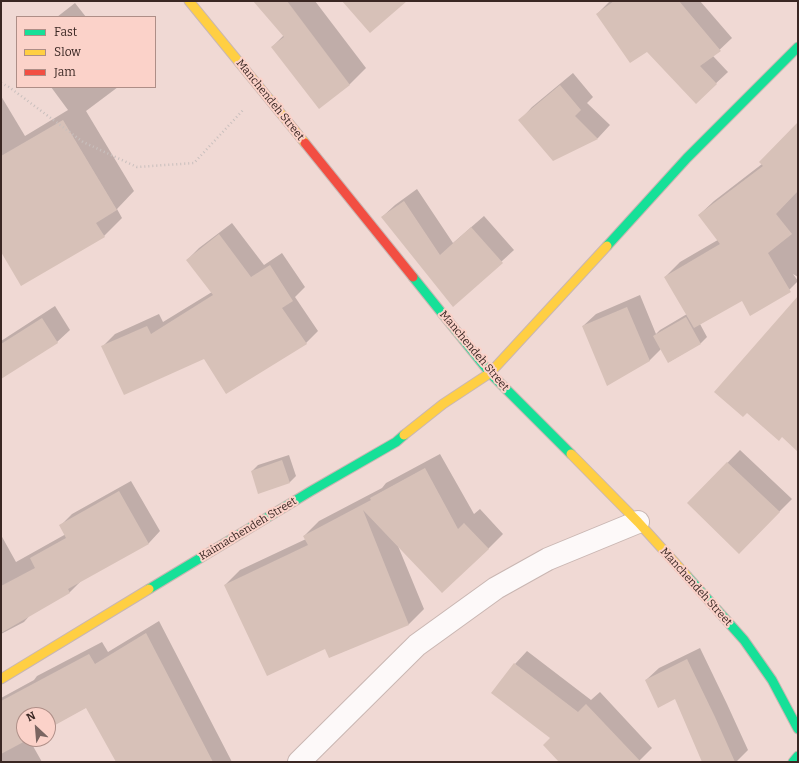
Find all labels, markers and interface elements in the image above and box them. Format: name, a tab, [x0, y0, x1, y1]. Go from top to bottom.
legend	[16, 16, 156, 88]
text: Fast	[54, 25, 77, 39]
text: Slow	[54, 45, 81, 59]
street label: Manchendeh Street	[233, 57, 307, 143]
text: Jam	[54, 65, 76, 79]
street label: Manchendeh Street	[437, 308, 511, 394]
street label: Kaimachendeh Street	[197, 495, 299, 563]
street label: Manchendeh Street	[657, 545, 735, 629]
north arrow	[16, 707, 56, 747]
text: N	[24, 709, 38, 724]

